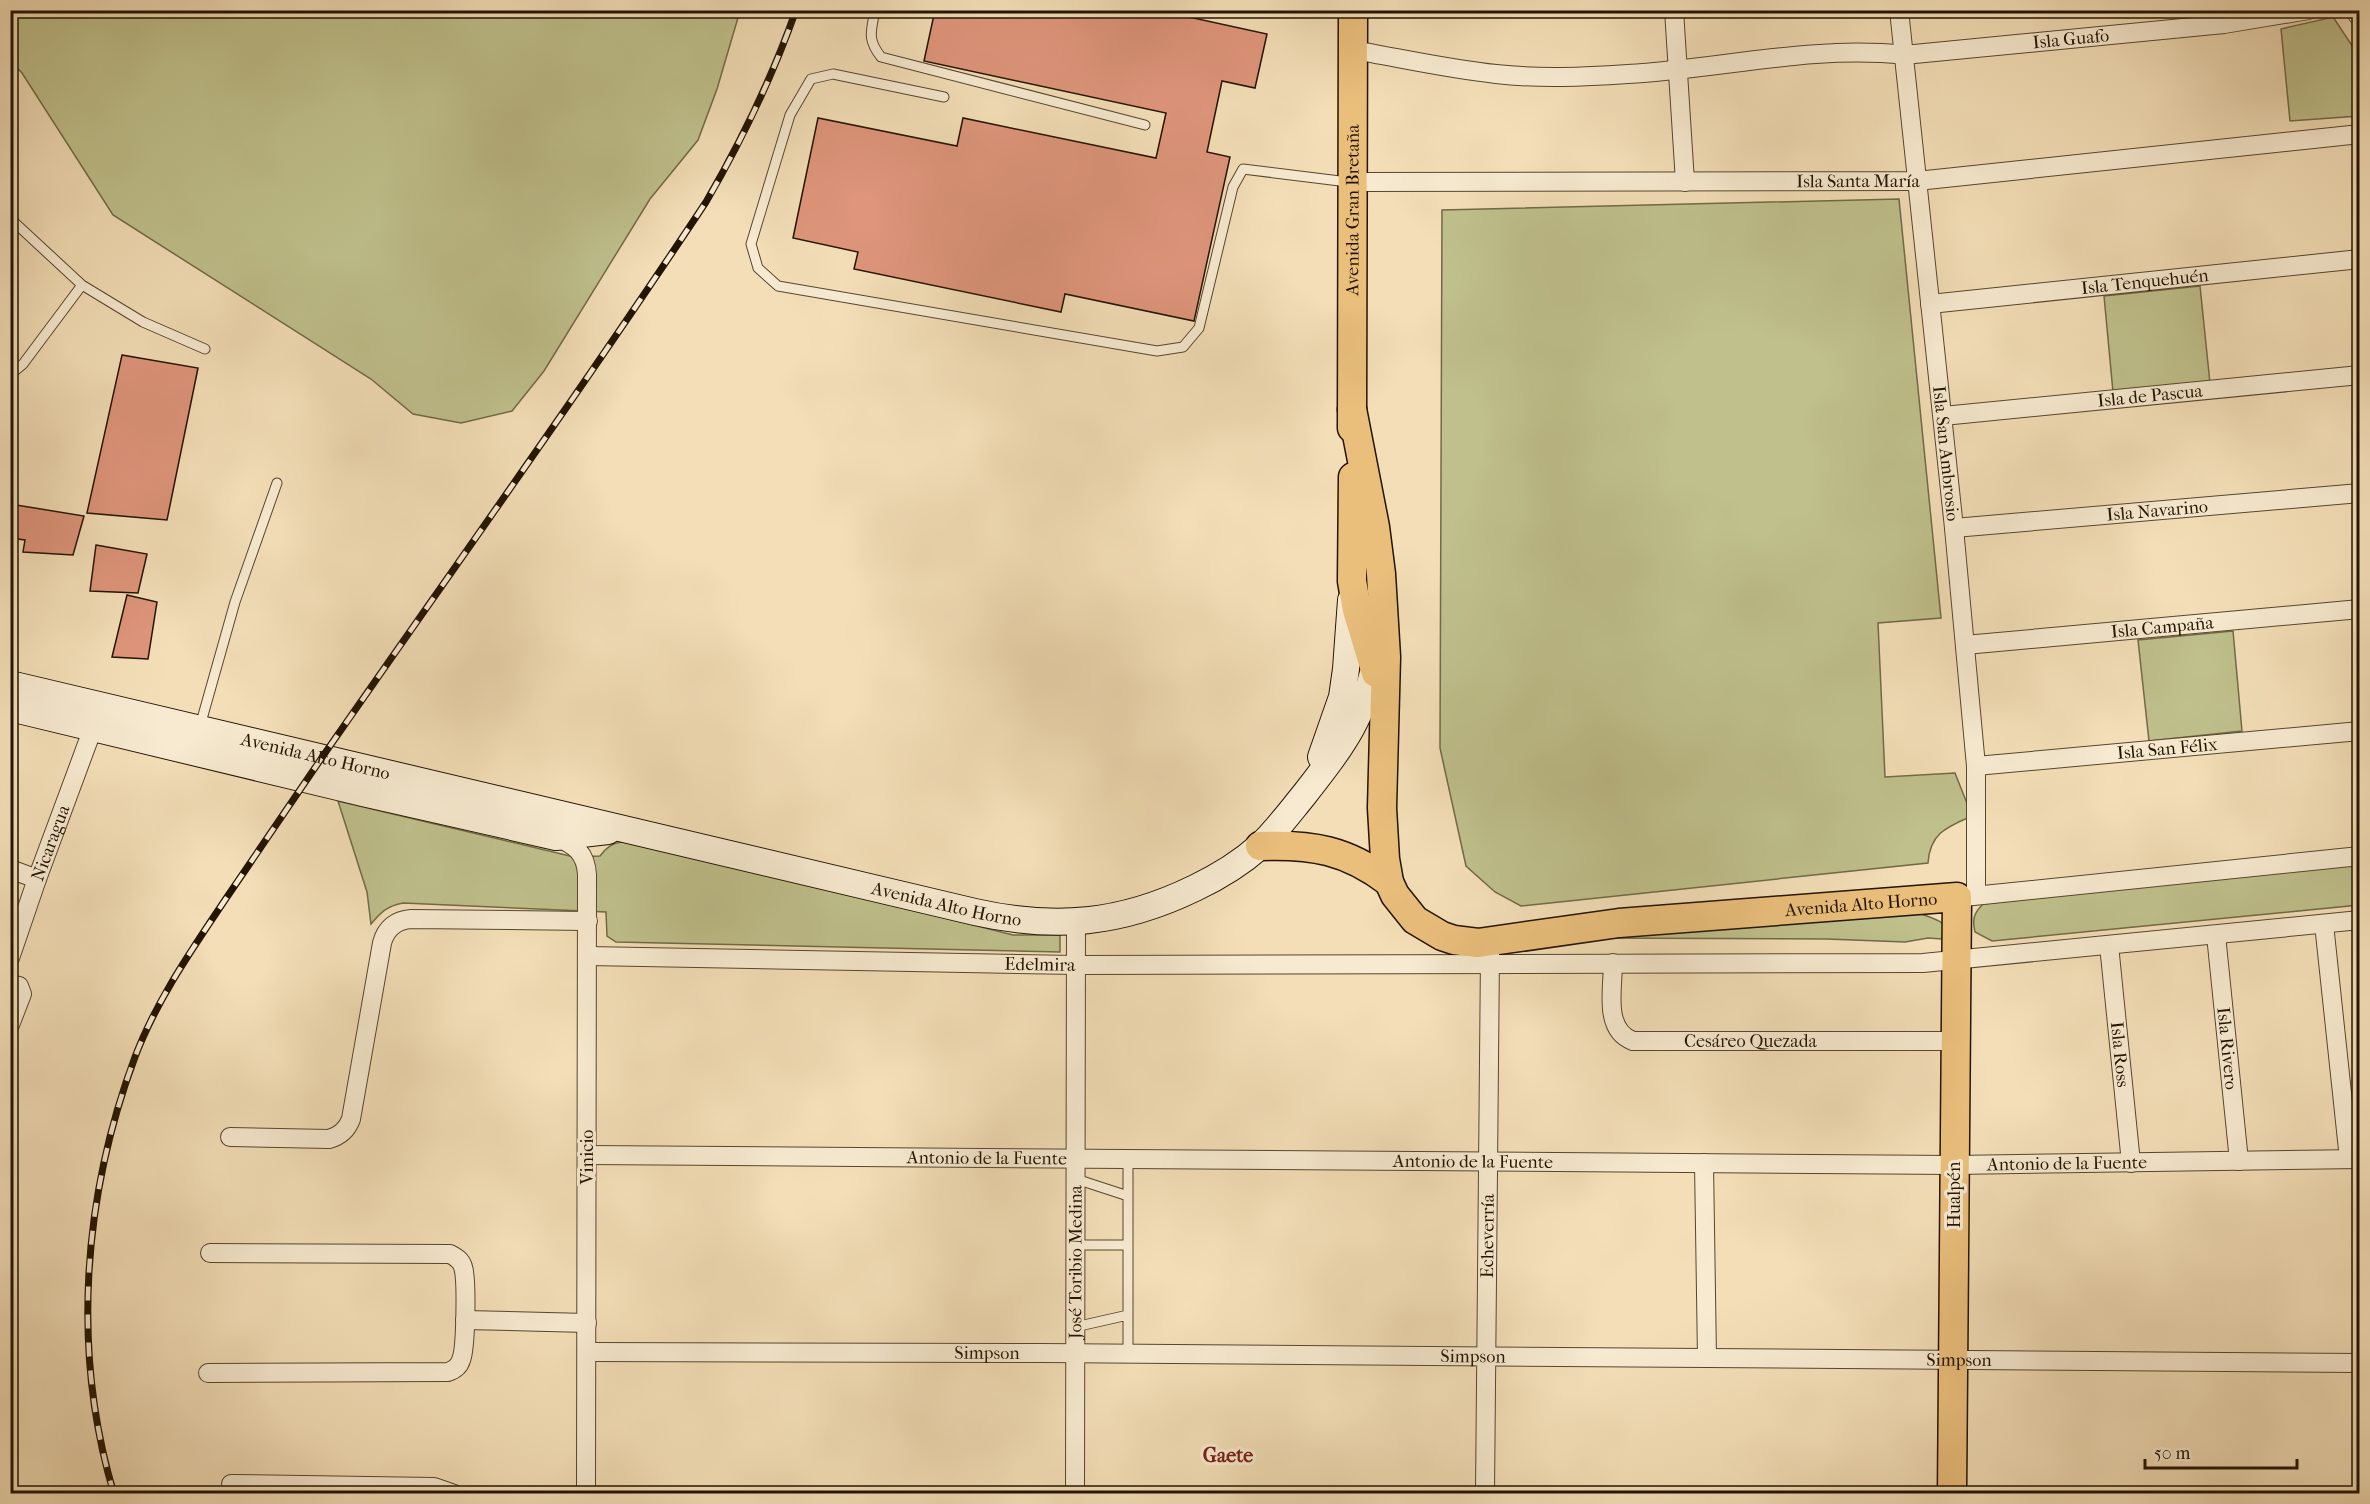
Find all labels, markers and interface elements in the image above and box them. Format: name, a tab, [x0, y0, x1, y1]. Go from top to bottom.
street label: Isla Guafo	[2032, 25, 2110, 53]
street label: Avenida Gran Bretaña	[1342, 124, 1363, 297]
street label: Isla Santa María	[1796, 170, 1920, 192]
street label: Isla Tenquehuén	[2080, 264, 2210, 299]
street label: Isla de Pascua	[2096, 380, 2204, 411]
street label: Isla San Ambrosio	[1928, 385, 1964, 522]
street label: Isla Navarino	[2106, 496, 2209, 525]
street label: Isla Campaña	[2110, 612, 2215, 642]
street label: Avenida Alto Horno	[238, 728, 392, 784]
street label: Isla San Félix	[2116, 733, 2219, 764]
street label: Nicaragua	[27, 801, 74, 884]
street label: Avenida Alto Horno	[869, 877, 1023, 930]
street label: Avenida Alto Horno	[1783, 888, 1938, 921]
street label: Edelmira	[1004, 953, 1076, 975]
street label: Isla Rivero	[2213, 1006, 2242, 1091]
street label: Isla Ross	[2106, 1021, 2134, 1089]
street label: Cesáreo Quezada	[1684, 1031, 1817, 1052]
street label: Vinicio	[577, 1130, 598, 1185]
street label: Antonio de la Fuente	[906, 1147, 1067, 1169]
street label: Antonio de la Fuente	[1392, 1150, 1553, 1173]
street label: Antonio de la Fuente	[1986, 1152, 2147, 1175]
street label: Hualpén	[1944, 1161, 1965, 1228]
street label: José Toribio Medina	[1065, 1184, 1086, 1341]
street label: Echeverría	[1476, 1193, 1498, 1278]
street label: Simpson	[954, 1342, 1020, 1363]
street label: Simpson	[1440, 1346, 1506, 1367]
street label: Simpson	[1926, 1349, 1992, 1371]
scale bar	[2145, 1432, 2296, 1470]
text: 50 m	[2154, 1443, 2191, 1464]
district label: Gaete	[1203, 1444, 1253, 1467]

